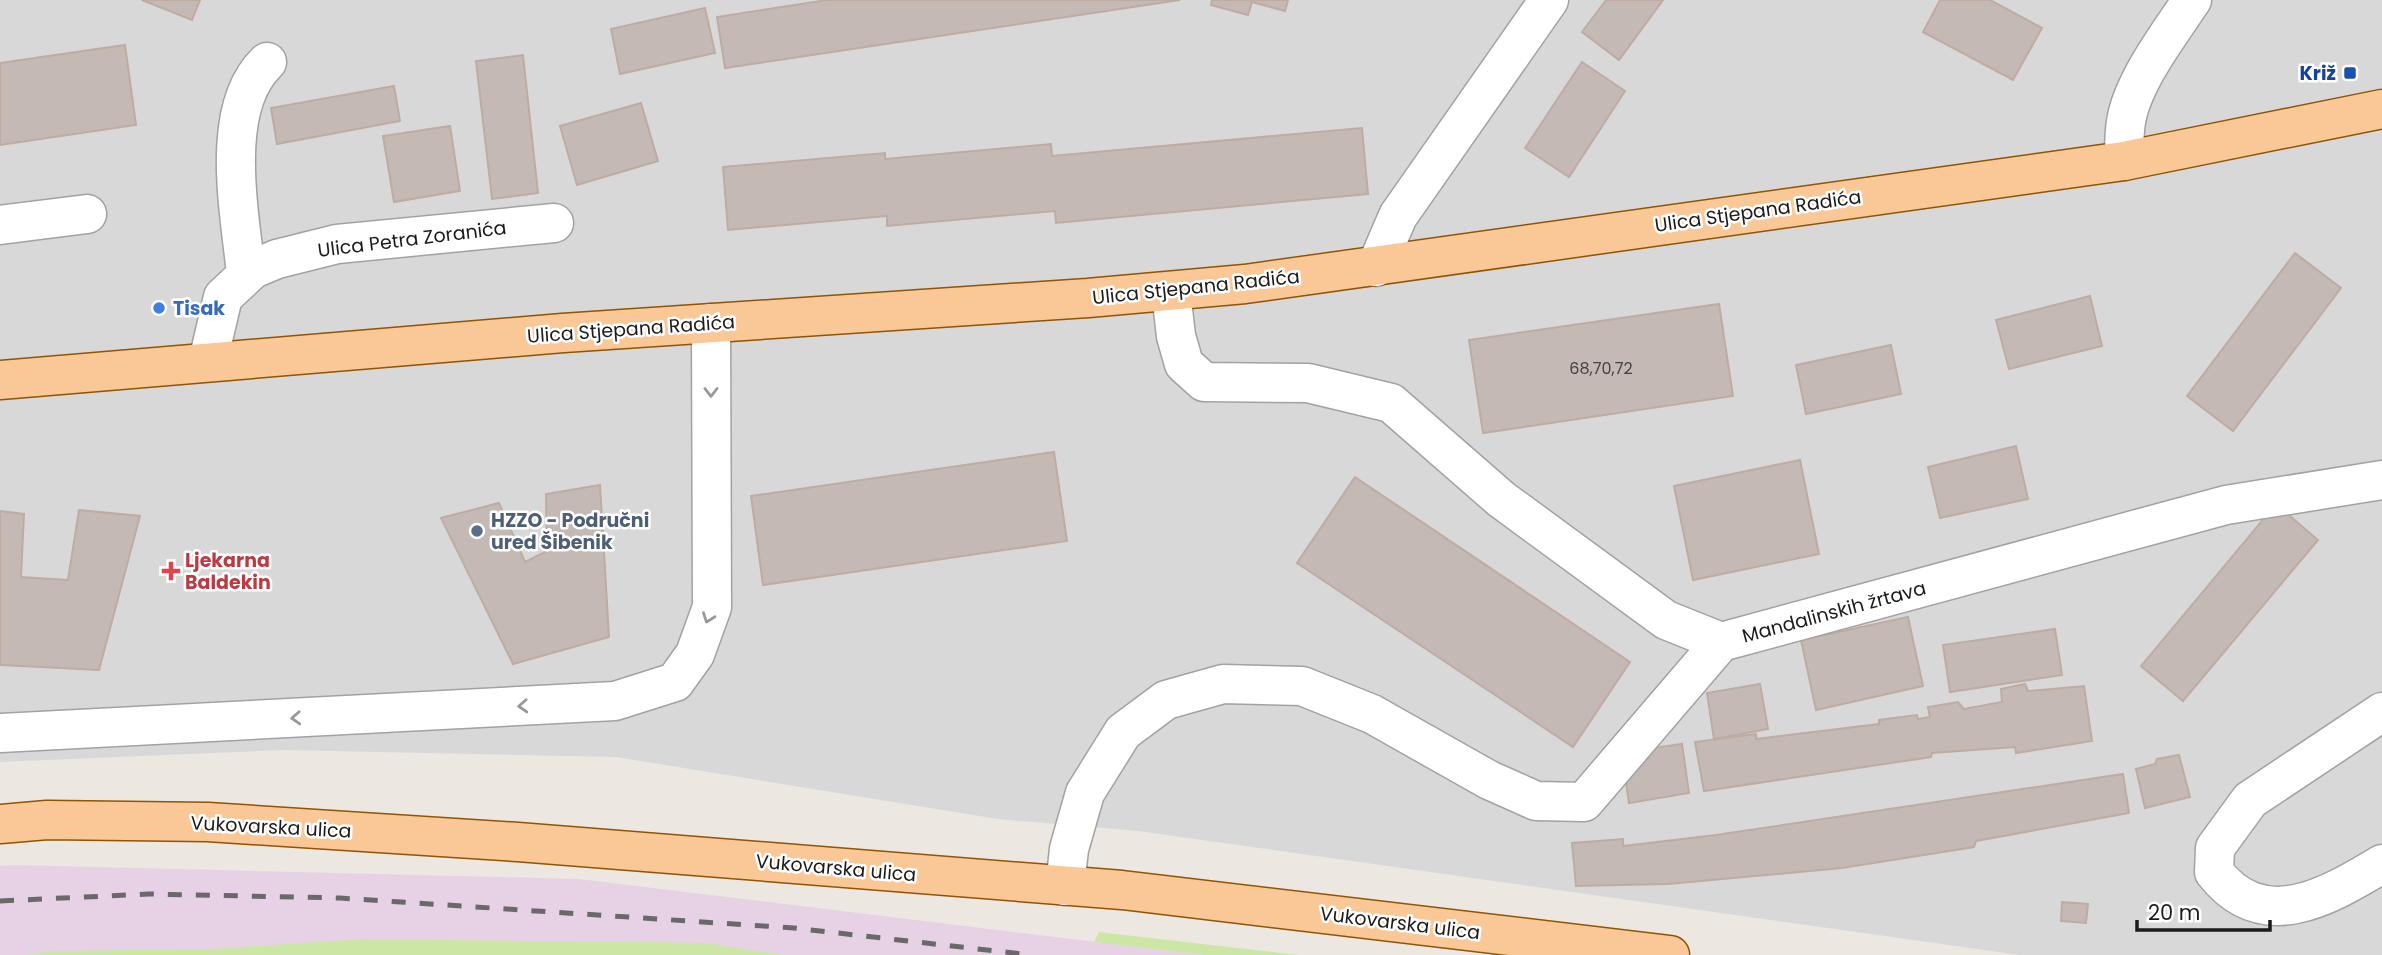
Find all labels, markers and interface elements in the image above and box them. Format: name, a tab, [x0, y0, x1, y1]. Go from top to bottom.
place label: Križ	[2300, 60, 2336, 87]
marker: Križ	[2342, 65, 2358, 81]
street label: Ulica Stjepana Radića	[1653, 183, 1863, 239]
street label: Ulica Petra Zoranića	[316, 214, 508, 264]
street label: Ulica Stjepana Radića	[1091, 263, 1301, 311]
place label: Tisak	[173, 295, 225, 322]
marker: Tisak	[151, 300, 167, 316]
street label: Ulica Stjepana Radića	[526, 308, 736, 350]
house number: 68,70,72	[1569, 357, 1633, 380]
one-way arrow	[703, 387, 719, 397]
place label: HZZO - Područni ured Šibenik	[491, 507, 649, 556]
marker: HZZO - Područni ured Šibenik	[469, 523, 485, 539]
place label: Ljekarna Baldekin	[185, 547, 271, 596]
marker: Ljekarna Baldekin	[163, 563, 179, 579]
street label: Mandalinskih žrtava	[1739, 574, 1929, 650]
one-way arrow	[702, 612, 716, 624]
one-way arrow	[517, 698, 528, 713]
one-way arrow	[290, 710, 301, 725]
street label: Vukovarska ulica	[190, 809, 352, 845]
street label: Vukovarska ulica	[755, 848, 917, 888]
scale bar	[2137, 888, 2270, 932]
text: 20 m	[2148, 898, 2201, 927]
street label: Vukovarska ulica	[1318, 900, 1482, 946]

